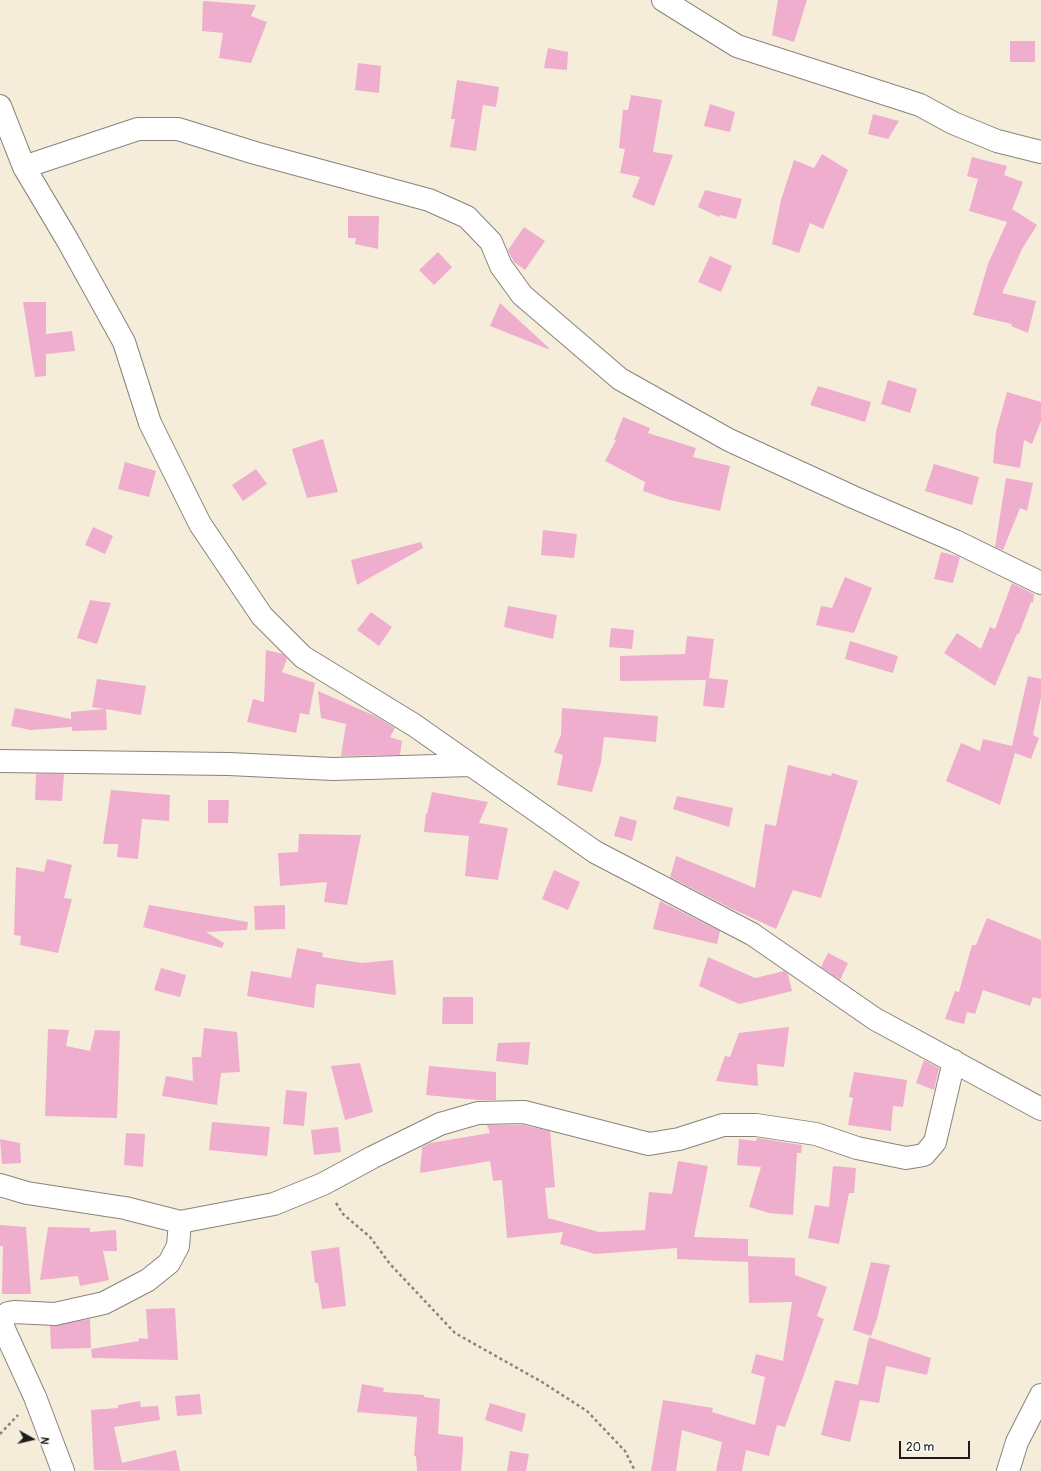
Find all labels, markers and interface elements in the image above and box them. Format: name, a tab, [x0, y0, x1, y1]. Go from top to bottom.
north arrow	[12, 1419, 52, 1459]
scale bar	[901, 1433, 972, 1459]
text: N	[37, 1436, 51, 1445]
text: 20 m	[906, 1440, 934, 1455]

